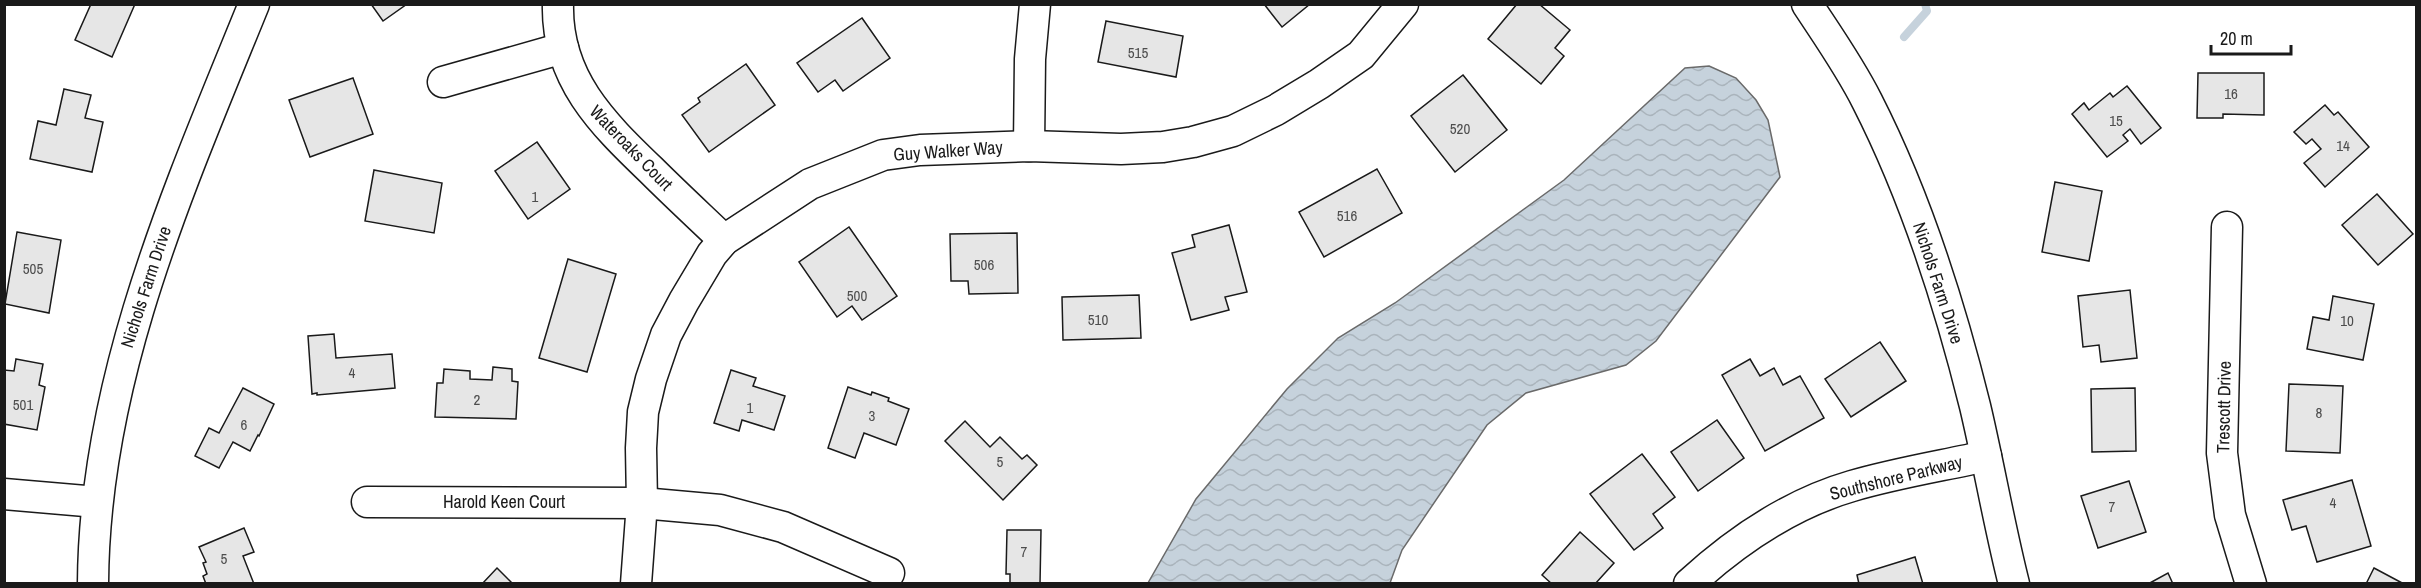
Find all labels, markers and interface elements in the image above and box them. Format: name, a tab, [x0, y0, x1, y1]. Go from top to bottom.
scale bar	[2211, 18, 2290, 56]
text: 20 m	[2220, 26, 2253, 51]
house number: 515	[1128, 42, 1148, 63]
house number: 16	[2224, 83, 2238, 104]
street label: Wateroaks Court	[584, 99, 679, 196]
house number: 15	[2109, 110, 2123, 131]
house number: 520	[1450, 118, 1470, 139]
street label: Guy Walker Way	[892, 134, 1004, 167]
house number: 14	[2336, 135, 2350, 156]
house number: 1	[532, 186, 539, 207]
house number: 516	[1337, 205, 1357, 226]
street label: Nichols Farm Drive	[1907, 219, 1970, 347]
street label: Nichols Farm Drive	[114, 223, 177, 351]
house number: 506	[974, 254, 994, 275]
house number: 505	[23, 258, 43, 279]
house number: 500	[847, 285, 867, 306]
house number: 510	[1088, 309, 1108, 330]
house number: 10	[2340, 310, 2354, 331]
street label: Trescott Drive	[2210, 361, 2237, 453]
house number: 4	[349, 362, 356, 383]
house number: 2	[474, 389, 481, 410]
house number: 501	[13, 394, 33, 415]
house number: 1	[747, 397, 754, 418]
house number: 8	[2316, 402, 2323, 423]
house number: 3	[869, 405, 876, 426]
house number: 6	[241, 414, 248, 435]
street label: Southshore Parkway	[1827, 449, 1966, 506]
house number: 5	[997, 451, 1004, 472]
street label: Harold Keen Court	[443, 489, 565, 514]
house number: 4	[2330, 492, 2337, 513]
house number: 7	[2109, 496, 2116, 517]
house number: 7	[1021, 541, 1028, 562]
house number: 5	[221, 548, 228, 569]

